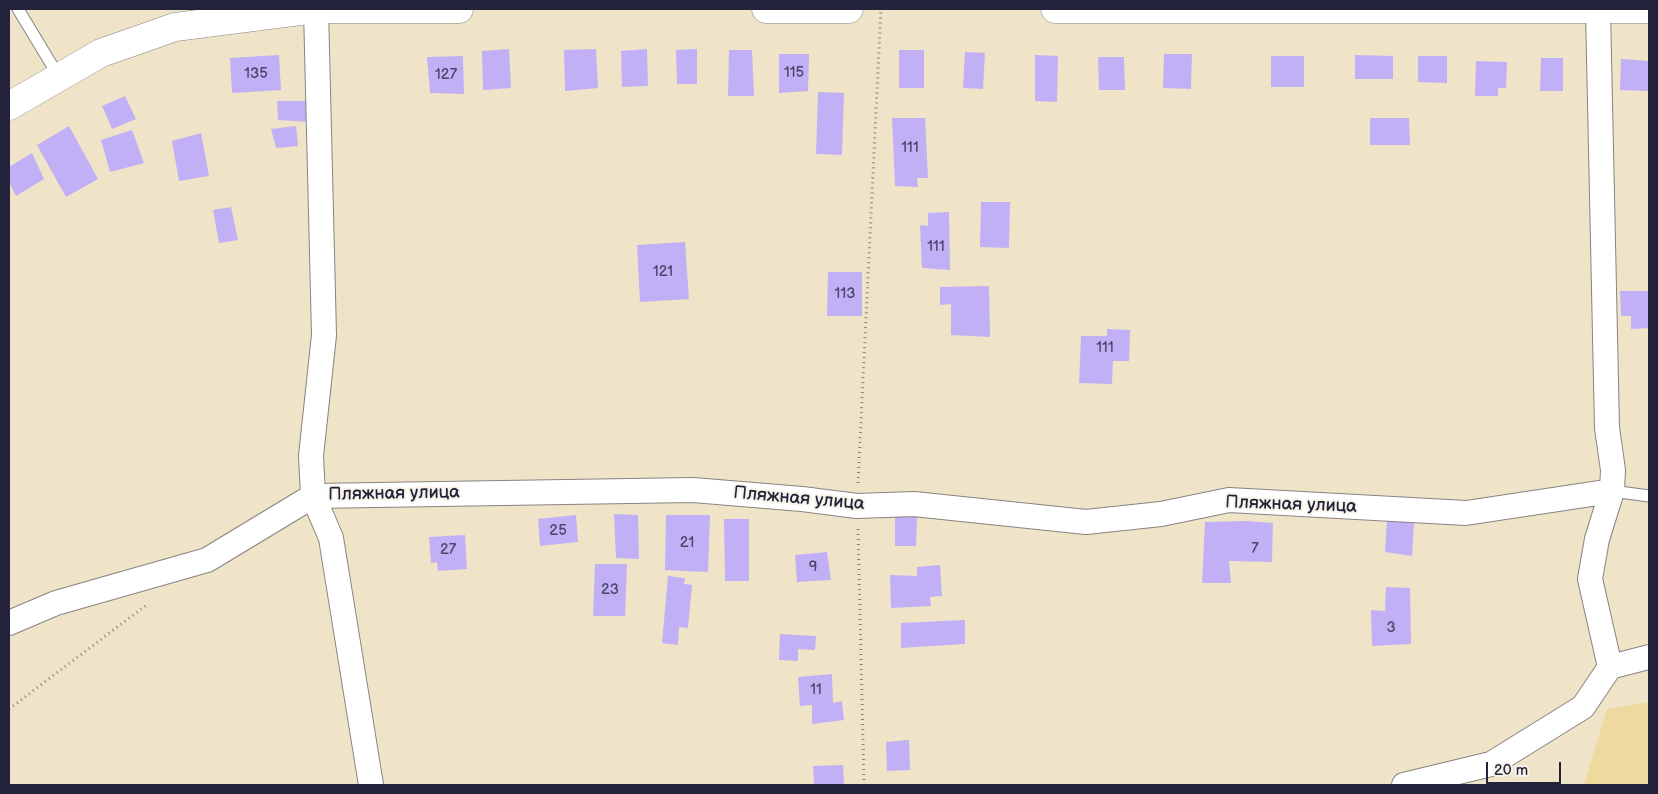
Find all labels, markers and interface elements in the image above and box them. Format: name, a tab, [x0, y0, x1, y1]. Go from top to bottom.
house number: 115	[784, 64, 804, 82]
house number: 135	[244, 65, 268, 83]
house number: 127	[435, 66, 457, 84]
house number: 111	[901, 139, 919, 157]
house number: 111	[927, 238, 945, 256]
house number: 121	[653, 263, 673, 281]
house number: 113	[835, 285, 855, 303]
house number: 111	[1096, 339, 1114, 357]
street label: Пляжная улица	[328, 482, 460, 506]
street label: Пляжная улица	[732, 483, 866, 515]
street label: Пляжная улица	[1225, 492, 1357, 518]
house number: 25	[549, 522, 567, 540]
house number: 21	[680, 534, 694, 552]
house number: 7	[1251, 540, 1259, 558]
house number: 27	[440, 541, 456, 559]
house number: 9	[809, 558, 817, 576]
house number: 23	[601, 581, 619, 599]
house number: 3	[1386, 619, 1396, 637]
house number: 11	[810, 681, 822, 699]
scale bar	[1488, 752, 1563, 784]
text: 20 m	[1494, 761, 1528, 780]

